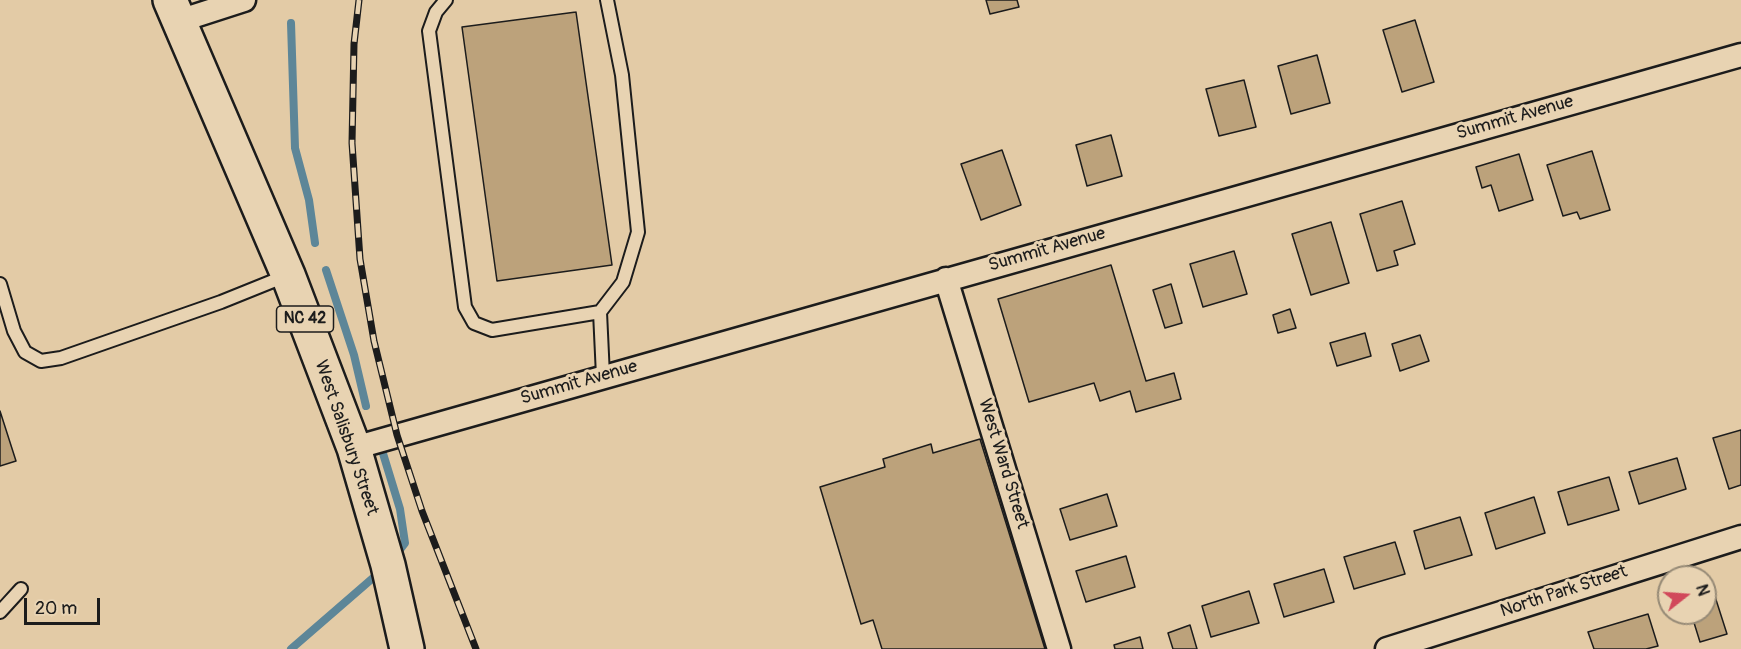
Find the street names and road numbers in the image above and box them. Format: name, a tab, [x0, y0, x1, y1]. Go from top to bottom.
street label: Summit Avenue	[1454, 91, 1576, 145]
street label: Summit Avenue	[986, 223, 1108, 277]
road number: NC 42	[276, 306, 334, 332]
street label: Summit Avenue	[518, 356, 640, 410]
street label: West Salisbury Street	[309, 358, 383, 518]
street label: West Ward Street	[973, 396, 1033, 532]
street label: North Park Street	[1498, 561, 1630, 623]

